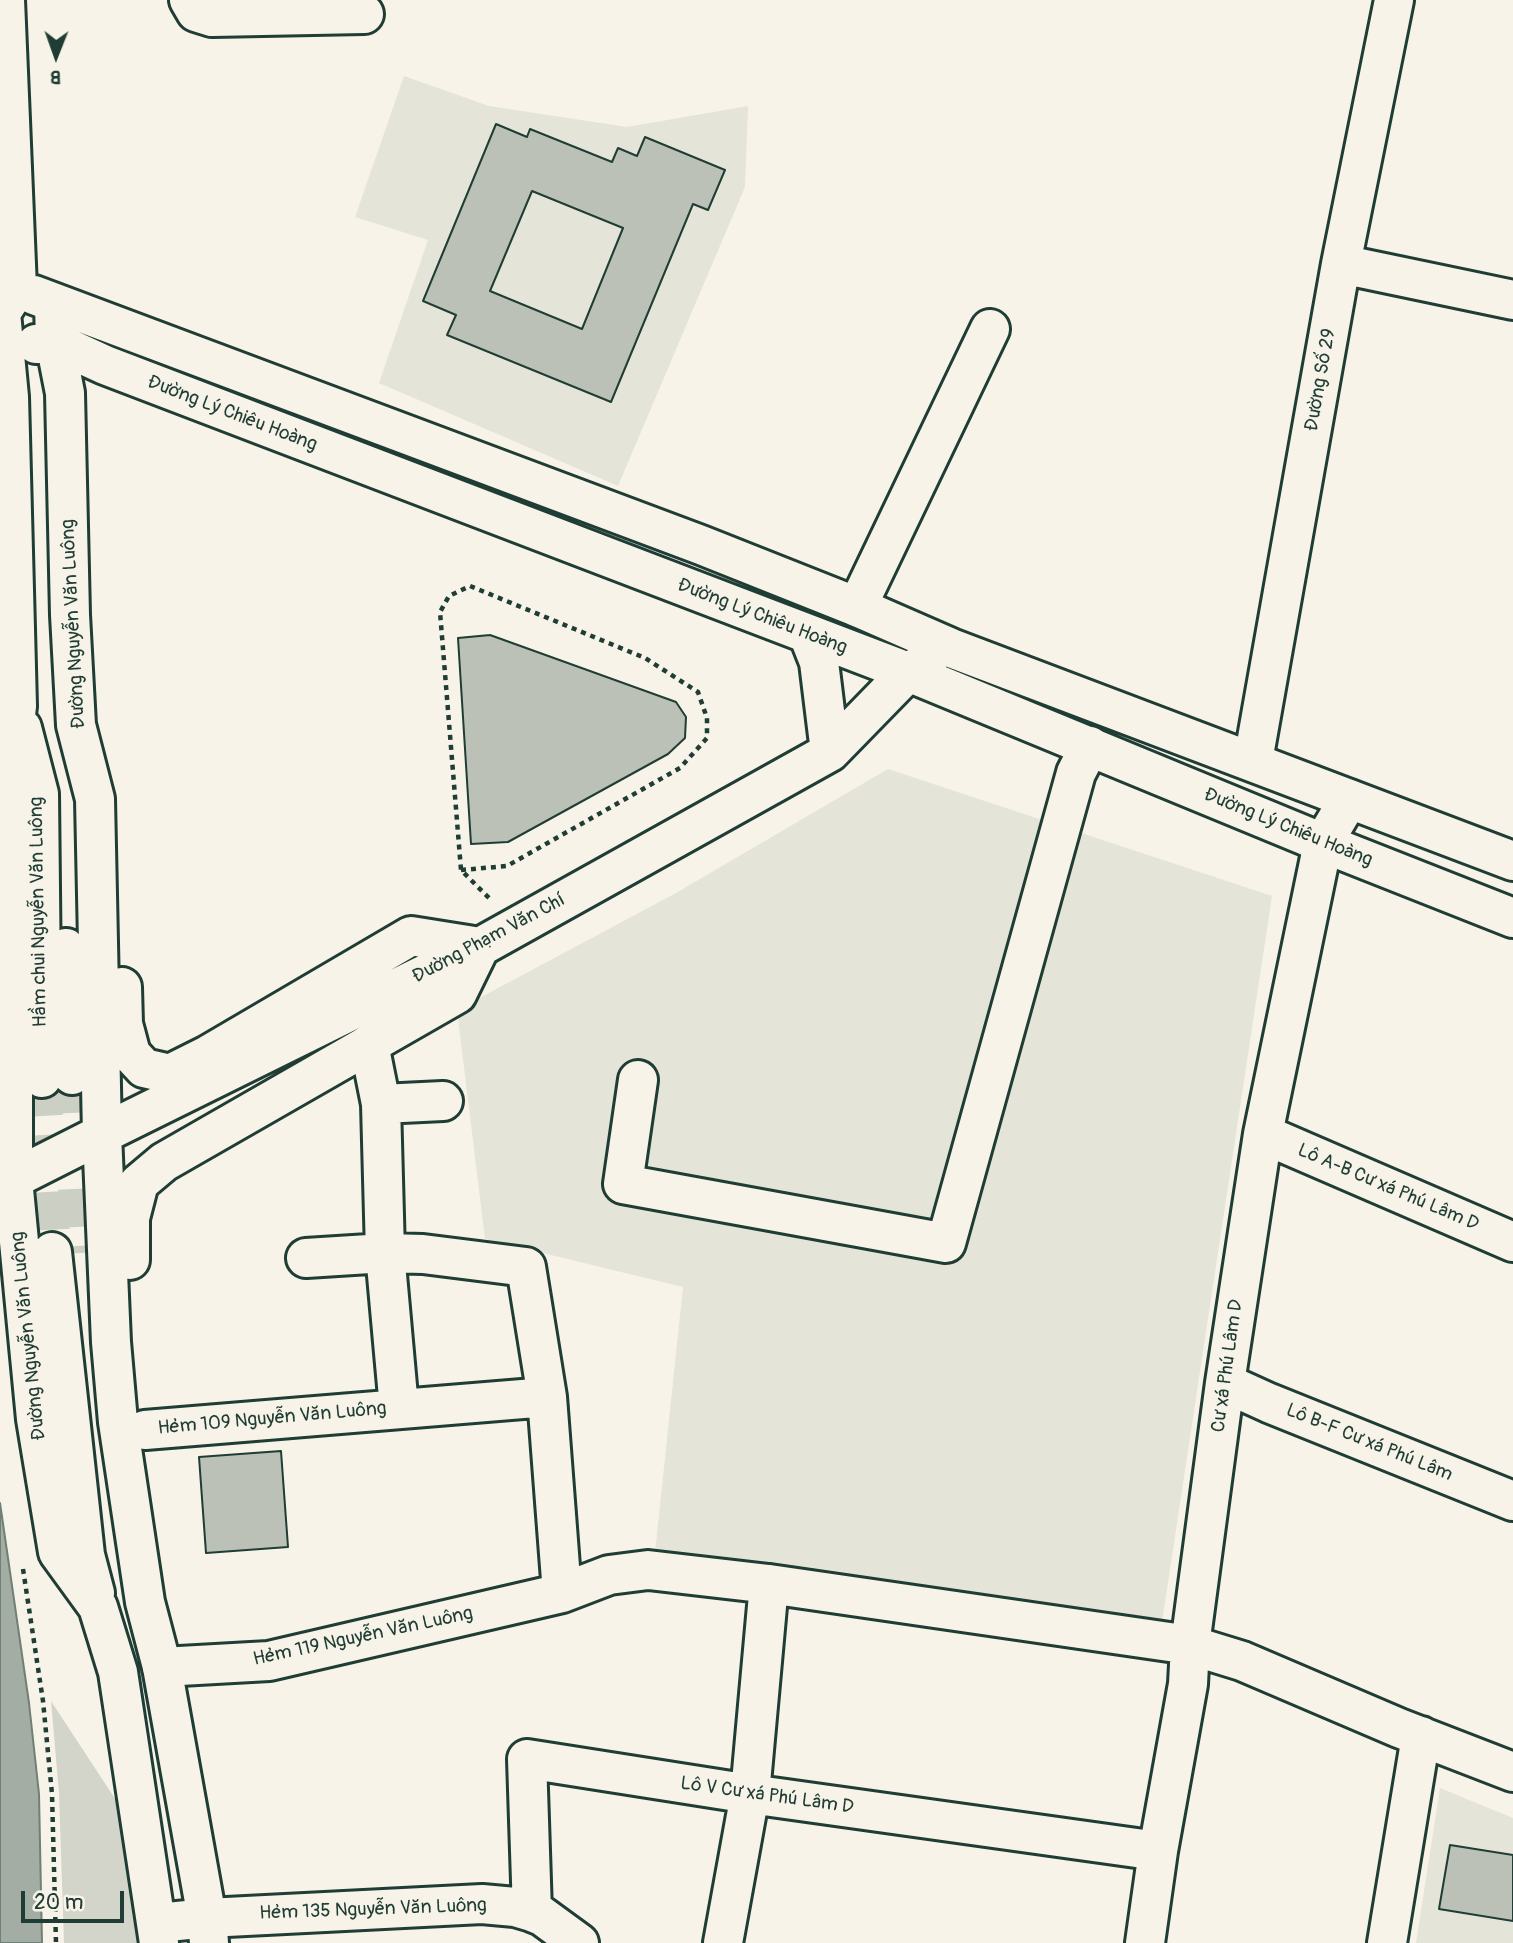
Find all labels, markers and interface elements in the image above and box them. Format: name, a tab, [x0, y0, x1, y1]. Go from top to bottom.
north arrow	[21, 21, 91, 91]
text: B	[50, 65, 61, 89]
street label: Đường Số 29	[1301, 327, 1341, 433]
street label: Đường Lý Chiêu Hoàng	[144, 371, 320, 457]
street label: Đường Nguyễn Văn Luông	[57, 519, 91, 729]
street label: Đường Lý Chiêu Hoàng	[674, 574, 850, 660]
street label: Đường Lý Chiêu Hoàng	[1200, 784, 1376, 872]
street label: Hầm chui Nguyễn Văn Luông	[26, 797, 52, 1027]
street label: Đường Phạm Văn Chí	[409, 889, 569, 989]
street label: Lô A-B Cư xá Phú Lâm D	[1294, 1139, 1482, 1237]
street label: Đường Nguyễn Văn Luông	[7, 1230, 51, 1442]
street label: Cư xá Phú Lâm D	[1207, 1298, 1249, 1434]
street label: Hẻm 109 Nguyễn Văn Luông	[157, 1398, 387, 1440]
street label: Lô B-F Cư xá Phú Lâm	[1282, 1399, 1456, 1487]
street label: Hẻm 119 Nguyễn Văn Luông	[251, 1603, 475, 1671]
street label: Lô V Cư xá Phú Lâm D	[679, 1773, 855, 1819]
scale bar	[24, 1876, 128, 1920]
text: 20 m	[34, 1889, 83, 1916]
street label: Hẻm 135 Nguyễn Văn Luông	[259, 1895, 487, 1925]

